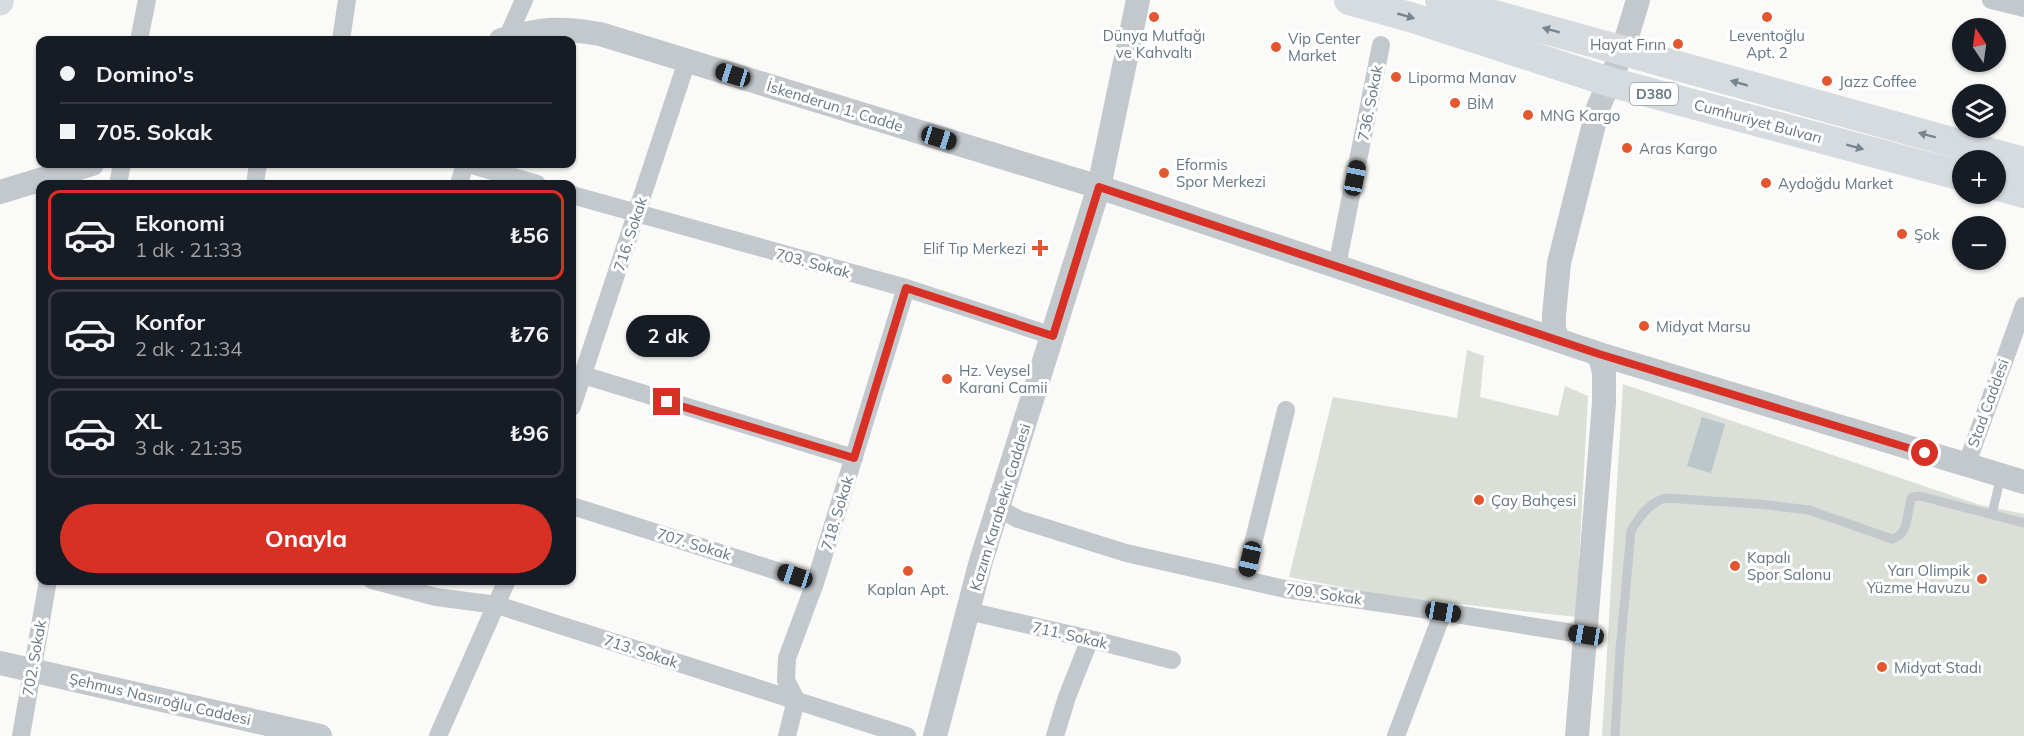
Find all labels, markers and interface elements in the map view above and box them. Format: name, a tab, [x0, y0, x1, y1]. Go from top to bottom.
marker: Dünya Mutfağı ve Kahvaltı	[1147, 10, 1161, 24]
marker: Leventoğlu Apt. 2	[1760, 10, 1774, 24]
one-way arrow	[1397, 12, 1415, 21]
north arrow	[1952, 18, 2006, 72]
map controls	[1952, 18, 2006, 270]
one-way arrow	[1542, 25, 1561, 35]
place label: Dünya Mutfağı ve Kahvaltı	[1103, 26, 1205, 62]
place label: Leventoğlu Apt. 2	[1729, 26, 1805, 62]
place label: Vip Center Market	[1288, 29, 1361, 65]
place label: Hayat Fırın	[1590, 35, 1666, 54]
marker: Hayat Fırın	[1671, 37, 1685, 51]
marker: Vip Center Market	[1269, 40, 1283, 54]
text: Domino's	[96, 60, 194, 88]
car	[713, 61, 753, 89]
street label: 736. Sokak	[1353, 63, 1387, 142]
place label: Liporma Manav	[1408, 68, 1516, 87]
marker: Liporma Manav	[1389, 70, 1403, 84]
place label: Jazz Coffee	[1839, 72, 1917, 91]
marker: Jazz Coffee	[1820, 74, 1834, 88]
street label: İskenderun 1. Cadde	[765, 76, 905, 136]
one-way arrow	[1730, 78, 1748, 87]
road number: D380	[1630, 83, 1678, 105]
button: layers	[1952, 84, 2006, 138]
place label: BİM	[1467, 94, 1494, 113]
street label: Cumhuriyet Bulvarı	[1692, 95, 1824, 147]
marker: BİM	[1448, 96, 1462, 110]
place label: MNG Kargo	[1540, 106, 1620, 125]
marker: MNG Kargo	[1521, 108, 1535, 122]
text: 705. Sokak	[96, 118, 212, 146]
car	[919, 124, 959, 152]
one-way arrow	[1918, 130, 1936, 139]
place label: Aras Kargo	[1639, 139, 1717, 158]
marker: Aras Kargo	[1620, 141, 1634, 155]
one-way arrow	[1846, 143, 1864, 153]
button: +	[1952, 150, 2006, 204]
place label: Eformis Spor Merkezi	[1176, 155, 1266, 191]
car	[1343, 159, 1367, 197]
marker: Eformis Spor Merkezi	[1157, 166, 1171, 180]
place label: Aydoğdu Market	[1778, 174, 1893, 193]
marker: Aydoğdu Market	[1759, 176, 1773, 190]
street label: 716. Sokak	[609, 194, 651, 273]
icon: car	[63, 208, 117, 262]
text: Ekonomi	[135, 209, 225, 237]
button: −	[1952, 216, 2006, 270]
text: ₺56	[509, 221, 549, 249]
place label: Şok	[1914, 225, 1940, 244]
marker: Şok	[1895, 227, 1909, 241]
text: 1 dk · 21:33	[135, 237, 242, 262]
place label: Elif Tıp Merkezi	[923, 239, 1026, 258]
marker: Elif Tıp Merkezi	[1031, 239, 1049, 257]
street label: 703. Sokak	[774, 244, 853, 282]
icon: car	[63, 307, 117, 361]
text: Konfor	[135, 308, 205, 336]
callout: 2 dk	[625, 315, 709, 357]
place label: Midyat Marsu	[1656, 317, 1751, 336]
marker: Midyat Marsu	[1637, 319, 1651, 333]
text: ₺76	[509, 320, 549, 348]
text: 2 dk	[648, 323, 688, 348]
text: 2 dk · 21:34	[135, 336, 242, 361]
street label: Stad Caddesi	[1963, 356, 2013, 450]
place label: Hz. Veysel Karani Camii	[959, 361, 1048, 397]
marker: Hz. Veysel Karani Camii	[940, 372, 954, 386]
route end	[653, 388, 680, 415]
icon: car	[63, 406, 117, 460]
text: XL	[135, 407, 162, 435]
text: ₺96	[509, 419, 549, 447]
street label: Kazım Karabekir Caddesi	[966, 421, 1034, 593]
text: 3 dk · 21:35	[135, 435, 242, 460]
route start	[1911, 439, 1938, 466]
street label: 718. Sokak	[817, 473, 857, 552]
place label: Çay Bahçesi	[1491, 491, 1576, 510]
marker: Çay Bahçesi	[1472, 493, 1486, 507]
button: Onayla	[60, 504, 552, 573]
street label: 707. Sokak	[655, 524, 734, 564]
car	[1237, 539, 1263, 579]
place label: Kapalı Spor Salonu	[1747, 548, 1831, 584]
marker: Kapalı Spor Salonu	[1728, 559, 1742, 573]
place label: Yarı Olimpik Yüzme Havuzu	[1866, 561, 1970, 597]
car	[775, 562, 815, 590]
marker: Kaplan Apt.	[901, 564, 915, 578]
marker: Yarı Olimpik Yüzme Havuzu	[1975, 572, 1989, 586]
street label: 709. Sokak	[1285, 579, 1364, 609]
place label: Kaplan Apt.	[867, 580, 949, 599]
car	[1424, 600, 1462, 624]
street label: 711. Sokak	[1031, 617, 1110, 653]
street label: 702. Sokak	[18, 618, 50, 697]
car	[1567, 623, 1605, 647]
street label: 713. Sokak	[602, 630, 681, 672]
place label: Midyat Stadı	[1894, 658, 1982, 677]
marker: Midyat Stadı	[1875, 660, 1889, 674]
street label: Şehmus Nasıroğlu Caddesi	[67, 669, 253, 729]

